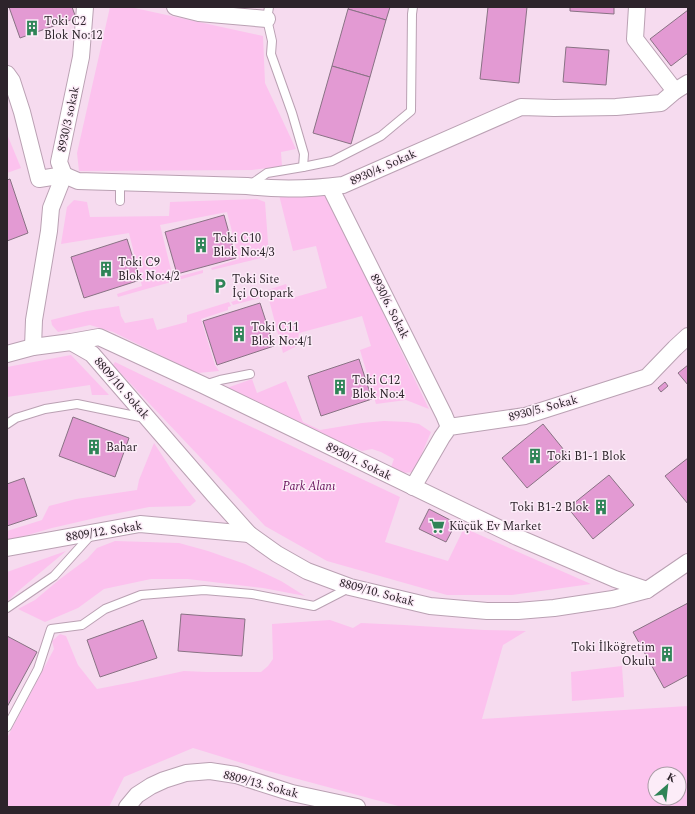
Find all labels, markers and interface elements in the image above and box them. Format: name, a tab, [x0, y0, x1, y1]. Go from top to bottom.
place label: Toki C2 Blok No:12	[44, 12, 102, 45]
building icon: Toki C2 Blok No:12	[23, 19, 41, 37]
street label: 8930/3 sokak	[52, 84, 85, 154]
street label: 8930/4. Sokak	[347, 144, 420, 191]
place label: Toki C10 Blok No:4/3	[213, 229, 274, 262]
building icon: Toki C10 Blok No:4/3	[192, 236, 210, 254]
place label: Toki C9 Blok No:4/2	[118, 253, 179, 286]
building icon: Toki C9 Blok No:4/2	[97, 260, 115, 278]
place label: Toki Site İçi Otopark	[232, 270, 294, 303]
street label: 8930/6. Sokak	[365, 270, 414, 342]
parking icon: Toki Site İçi Otopark	[211, 277, 229, 295]
place label: Toki C11 Blok No:4/1	[251, 318, 312, 351]
building icon: Toki C11 Blok No:4/1	[230, 325, 248, 343]
street label: 8809/10. Sokak	[89, 353, 154, 424]
place label: Toki C12 Blok No:4	[352, 371, 404, 404]
building icon: Toki C12 Blok No:4	[331, 378, 349, 396]
street label: 8930/5. Sokak	[506, 390, 580, 427]
street label: 8930/1. Sokak	[323, 437, 395, 486]
building icon: Bahar	[85, 438, 103, 456]
place label: Bahar	[106, 438, 137, 457]
building icon: Toki B1-1 Blok	[526, 447, 544, 465]
place label: Toki B1-1 Blok	[547, 447, 626, 466]
park label: Park Alanı	[283, 477, 336, 496]
place label: Toki B1-2 Blok	[510, 498, 589, 517]
building icon: Toki B1-2 Blok	[592, 498, 610, 516]
street label: 8809/12. Sokak	[65, 516, 144, 547]
supermarket icon: Küçük Ev Market	[428, 517, 446, 535]
place label: Küçük Ev Market	[449, 517, 541, 536]
street label: 8809/10. Sokak	[337, 573, 417, 612]
place label: Toki İlköğretim Okulu	[571, 638, 655, 671]
building icon: Toki İlköğretim Okulu	[658, 645, 676, 663]
street label: 8809/13. Sokak	[221, 765, 301, 804]
north arrow	[647, 766, 687, 806]
text: K	[664, 768, 680, 787]

